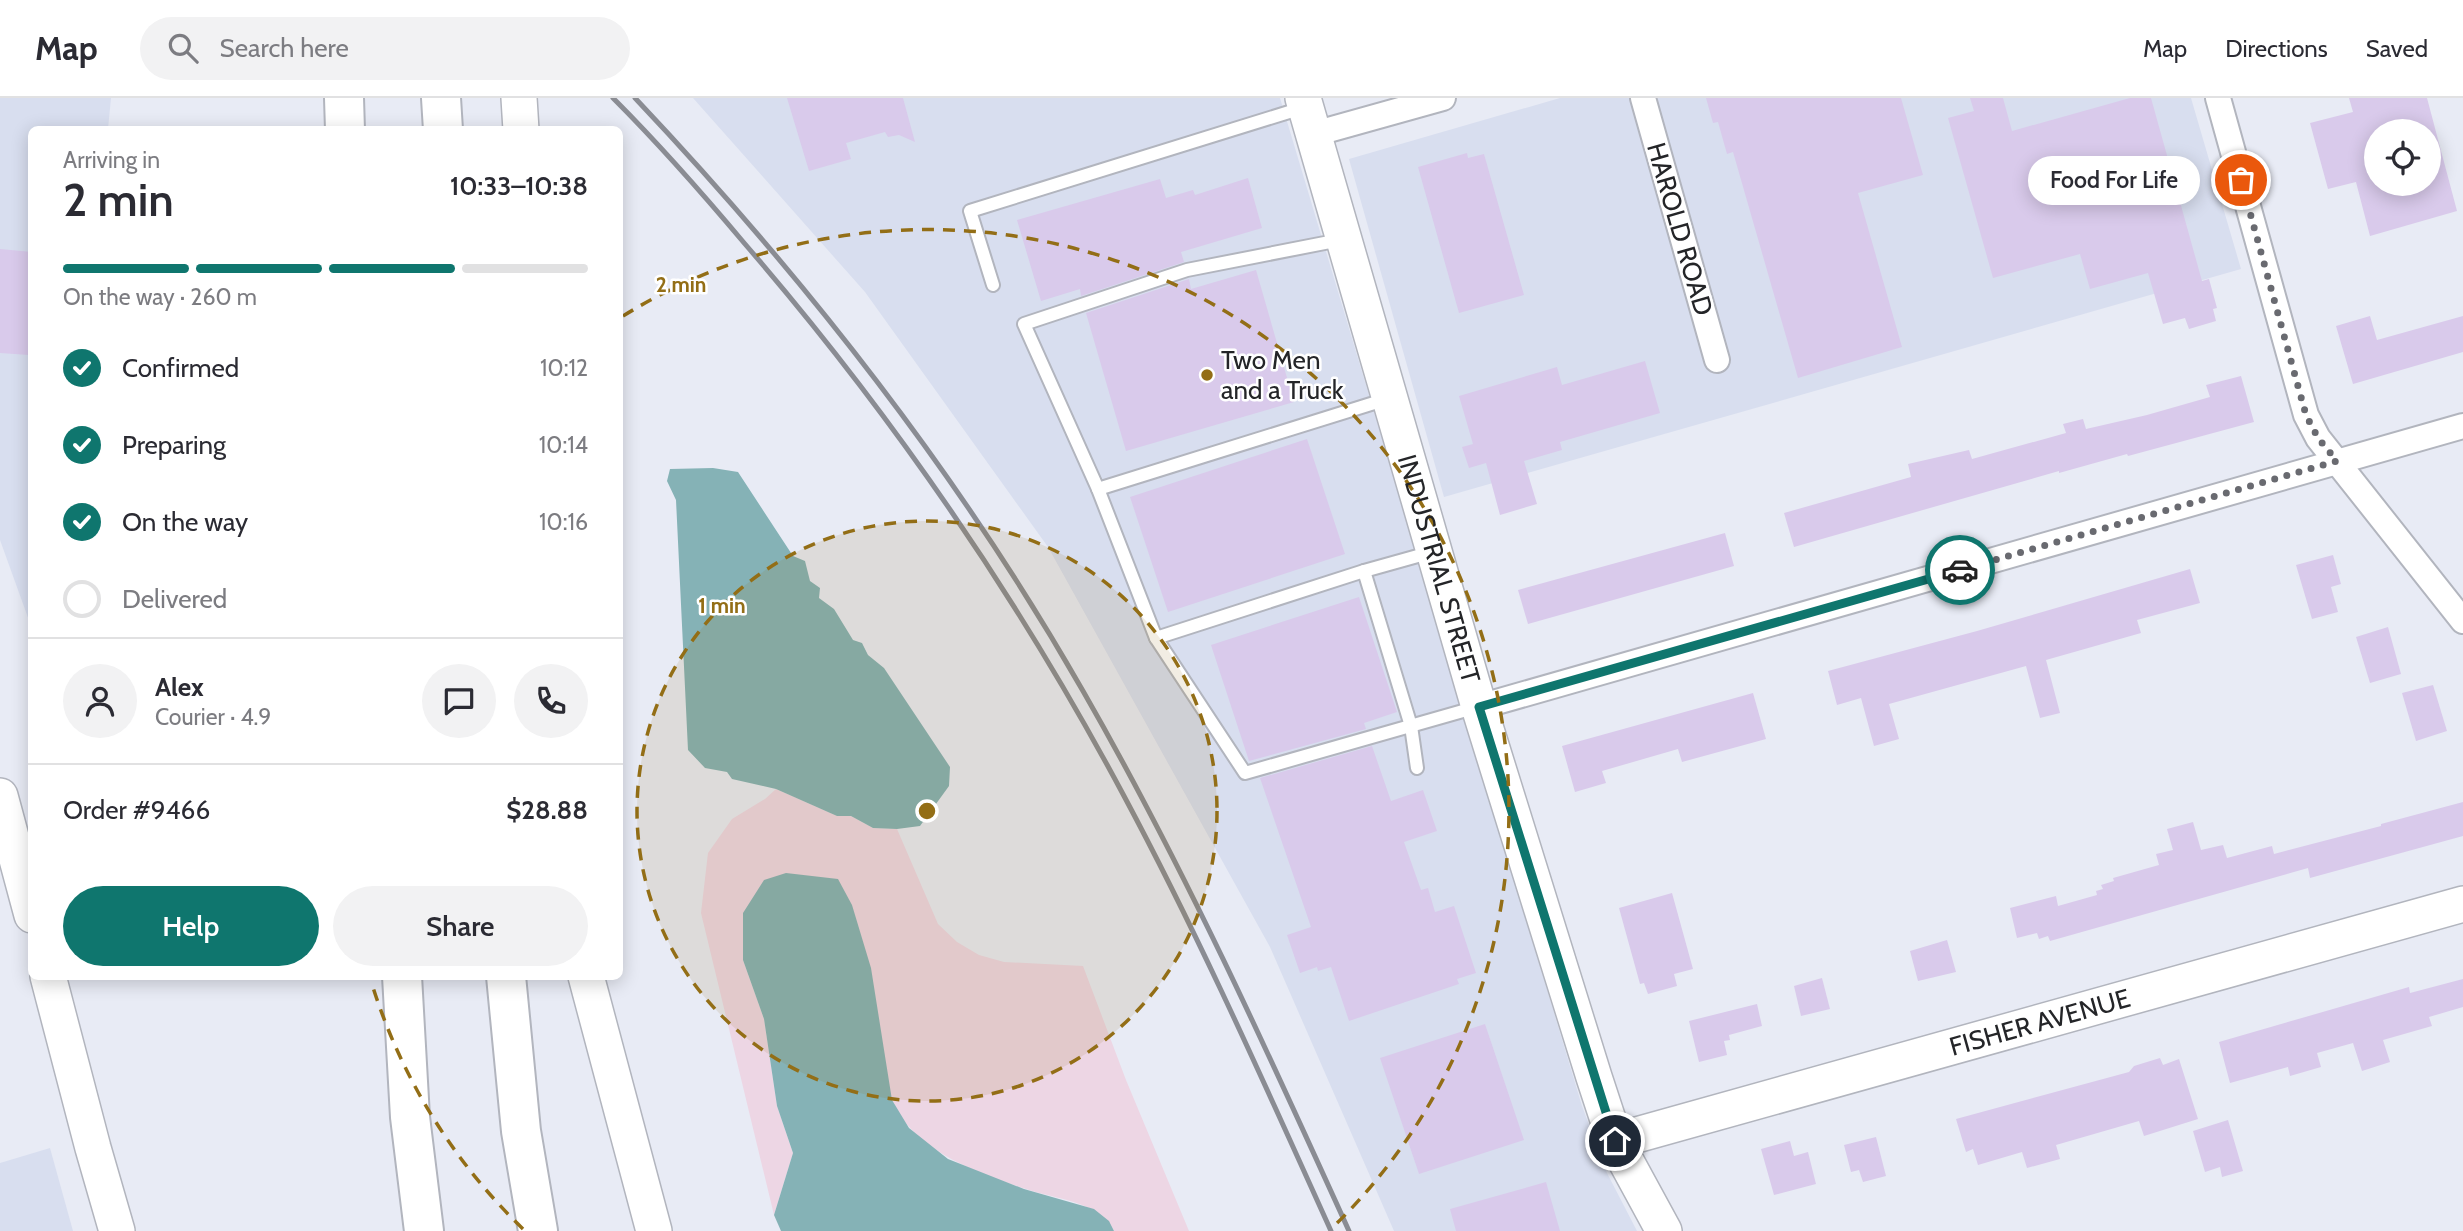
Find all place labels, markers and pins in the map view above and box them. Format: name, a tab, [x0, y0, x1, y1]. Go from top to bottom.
pin	[2211, 150, 2271, 210]
callout: Food For Life	[2028, 155, 2199, 204]
place label: Two Men and a Truck	[1221, 344, 1344, 406]
marker: Two Men and a Truck	[1199, 367, 1215, 383]
centre of rings	[915, 799, 939, 823]
pin	[1585, 1111, 1645, 1171]

